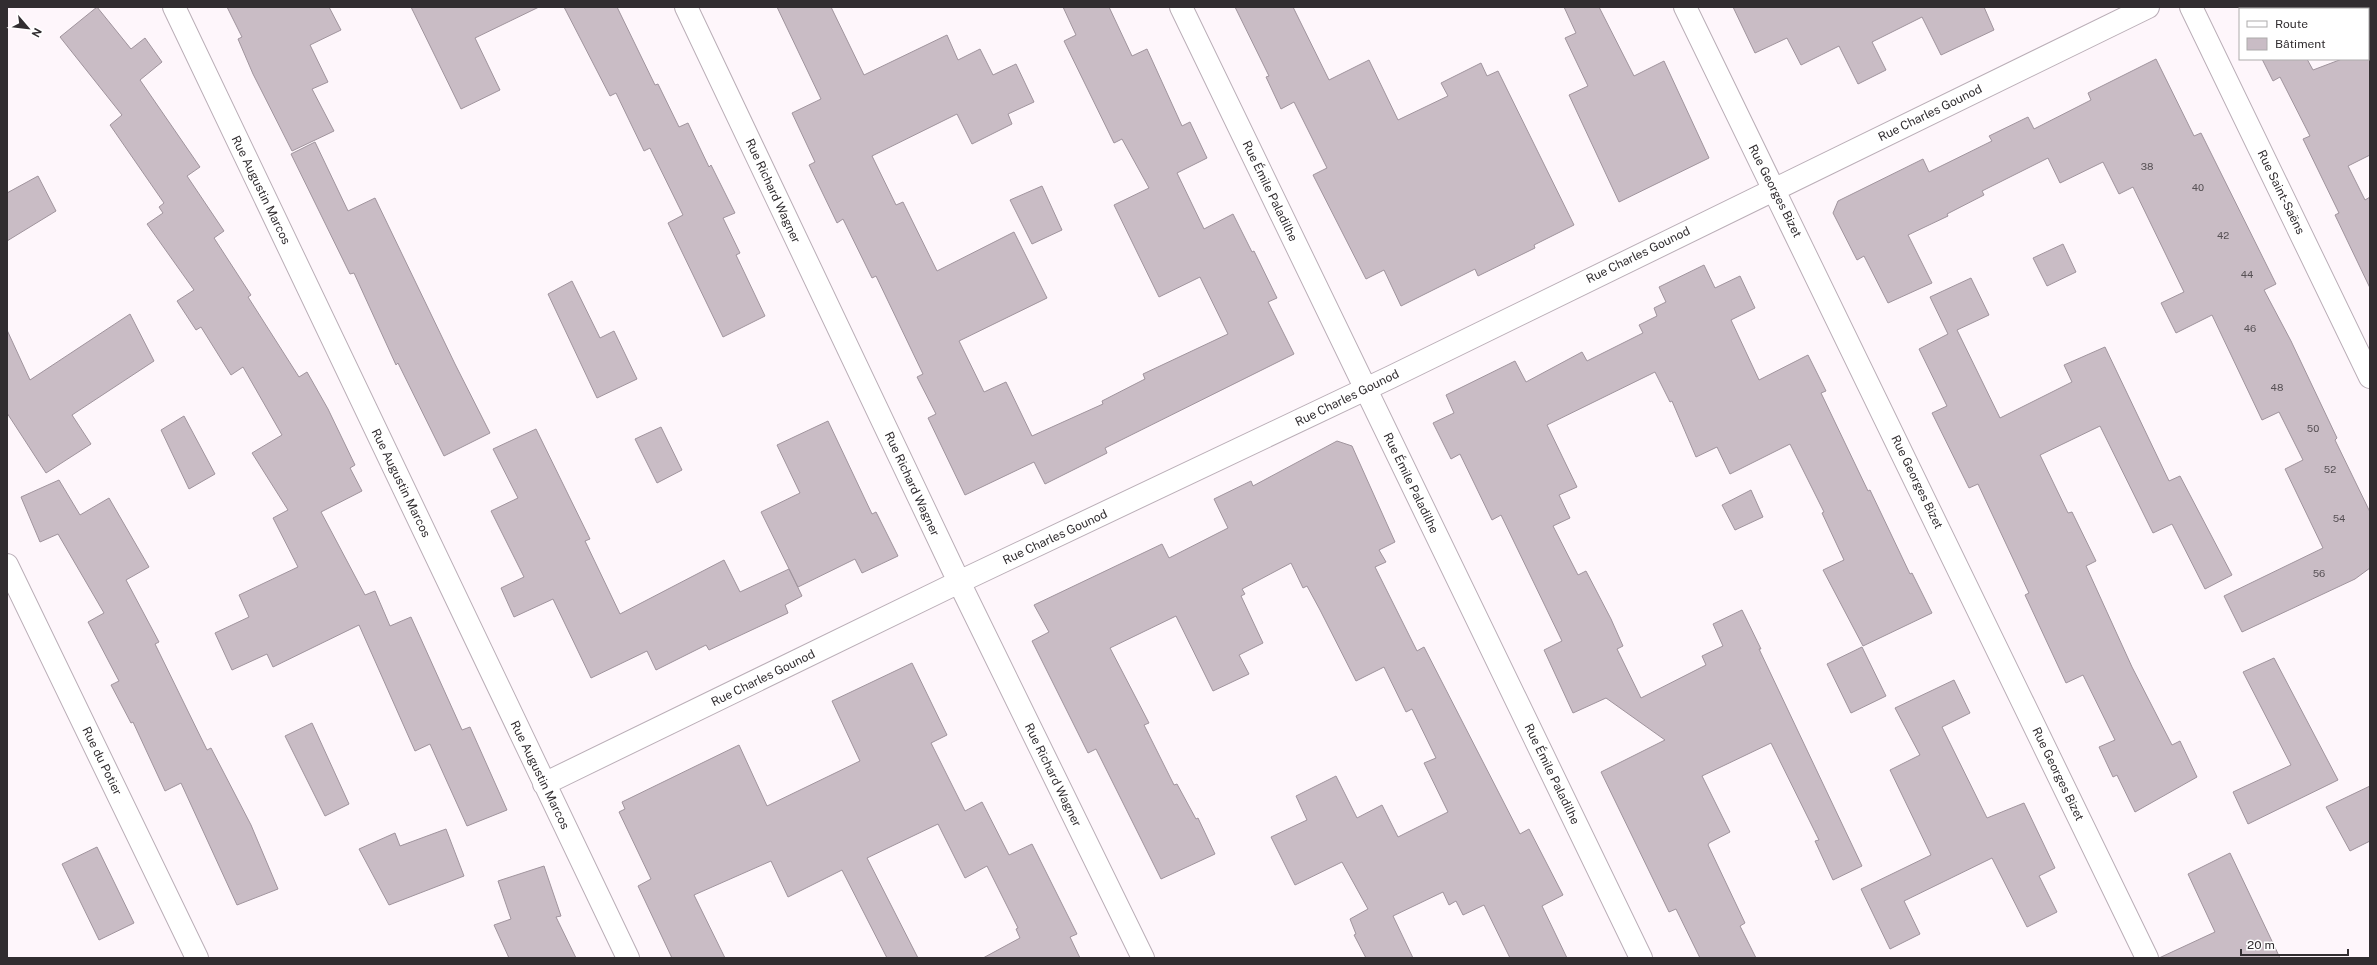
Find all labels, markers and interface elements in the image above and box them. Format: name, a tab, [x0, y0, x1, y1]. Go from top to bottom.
north arrow	[8, 8, 48, 48]
legend	[2239, 8, 2369, 60]
text: Route	[2275, 17, 2308, 31]
text: N	[30, 26, 44, 39]
text: Bâtiment	[2275, 37, 2326, 51]
street label: Rue Charles Gounod	[1876, 82, 1984, 144]
street label: Rue Augustin Marcos	[229, 134, 293, 246]
street label: Rue Richard Wagner	[743, 137, 803, 246]
street label: Rue Émile Paladilhe	[1240, 138, 1301, 244]
street label: Rue Georges Bizet	[1746, 142, 1805, 240]
street label: Rue Saint-Saëns	[2255, 148, 2307, 236]
house number: 38	[2141, 160, 2153, 172]
house number: 40	[2192, 181, 2204, 193]
street label: Rue Charles Gounod	[1584, 224, 1692, 286]
house number: 42	[2217, 229, 2229, 241]
house number: 44	[2241, 268, 2253, 280]
house number: 46	[2244, 322, 2256, 334]
street label: Rue Charles Gounod	[1293, 367, 1401, 429]
house number: 48	[2271, 381, 2283, 393]
house number: 50	[2307, 422, 2319, 434]
street label: Rue Augustin Marcos	[369, 427, 433, 539]
street label: Rue Richard Wagner	[882, 430, 942, 539]
street label: Rue Émile Paladilhe	[1381, 430, 1442, 536]
street label: Rue Georges Bizet	[1888, 433, 1946, 531]
house number: 52	[2324, 463, 2336, 475]
street label: Rue Charles Gounod	[1001, 507, 1109, 567]
house number: 54	[2333, 512, 2345, 524]
house number: 56	[2313, 567, 2325, 579]
street label: Rue Charles Gounod	[709, 647, 817, 709]
street label: Rue Augustin Marcos	[508, 719, 572, 831]
street label: Rue Richard Wagner	[1022, 721, 1084, 829]
street label: Rue Émile Paladilhe	[1522, 721, 1583, 827]
street label: Rue du Potier	[79, 724, 125, 798]
street label: Rue Georges Bizet	[2029, 725, 2087, 823]
scale bar	[2241, 931, 2348, 957]
text: 20 m	[2247, 938, 2275, 952]

